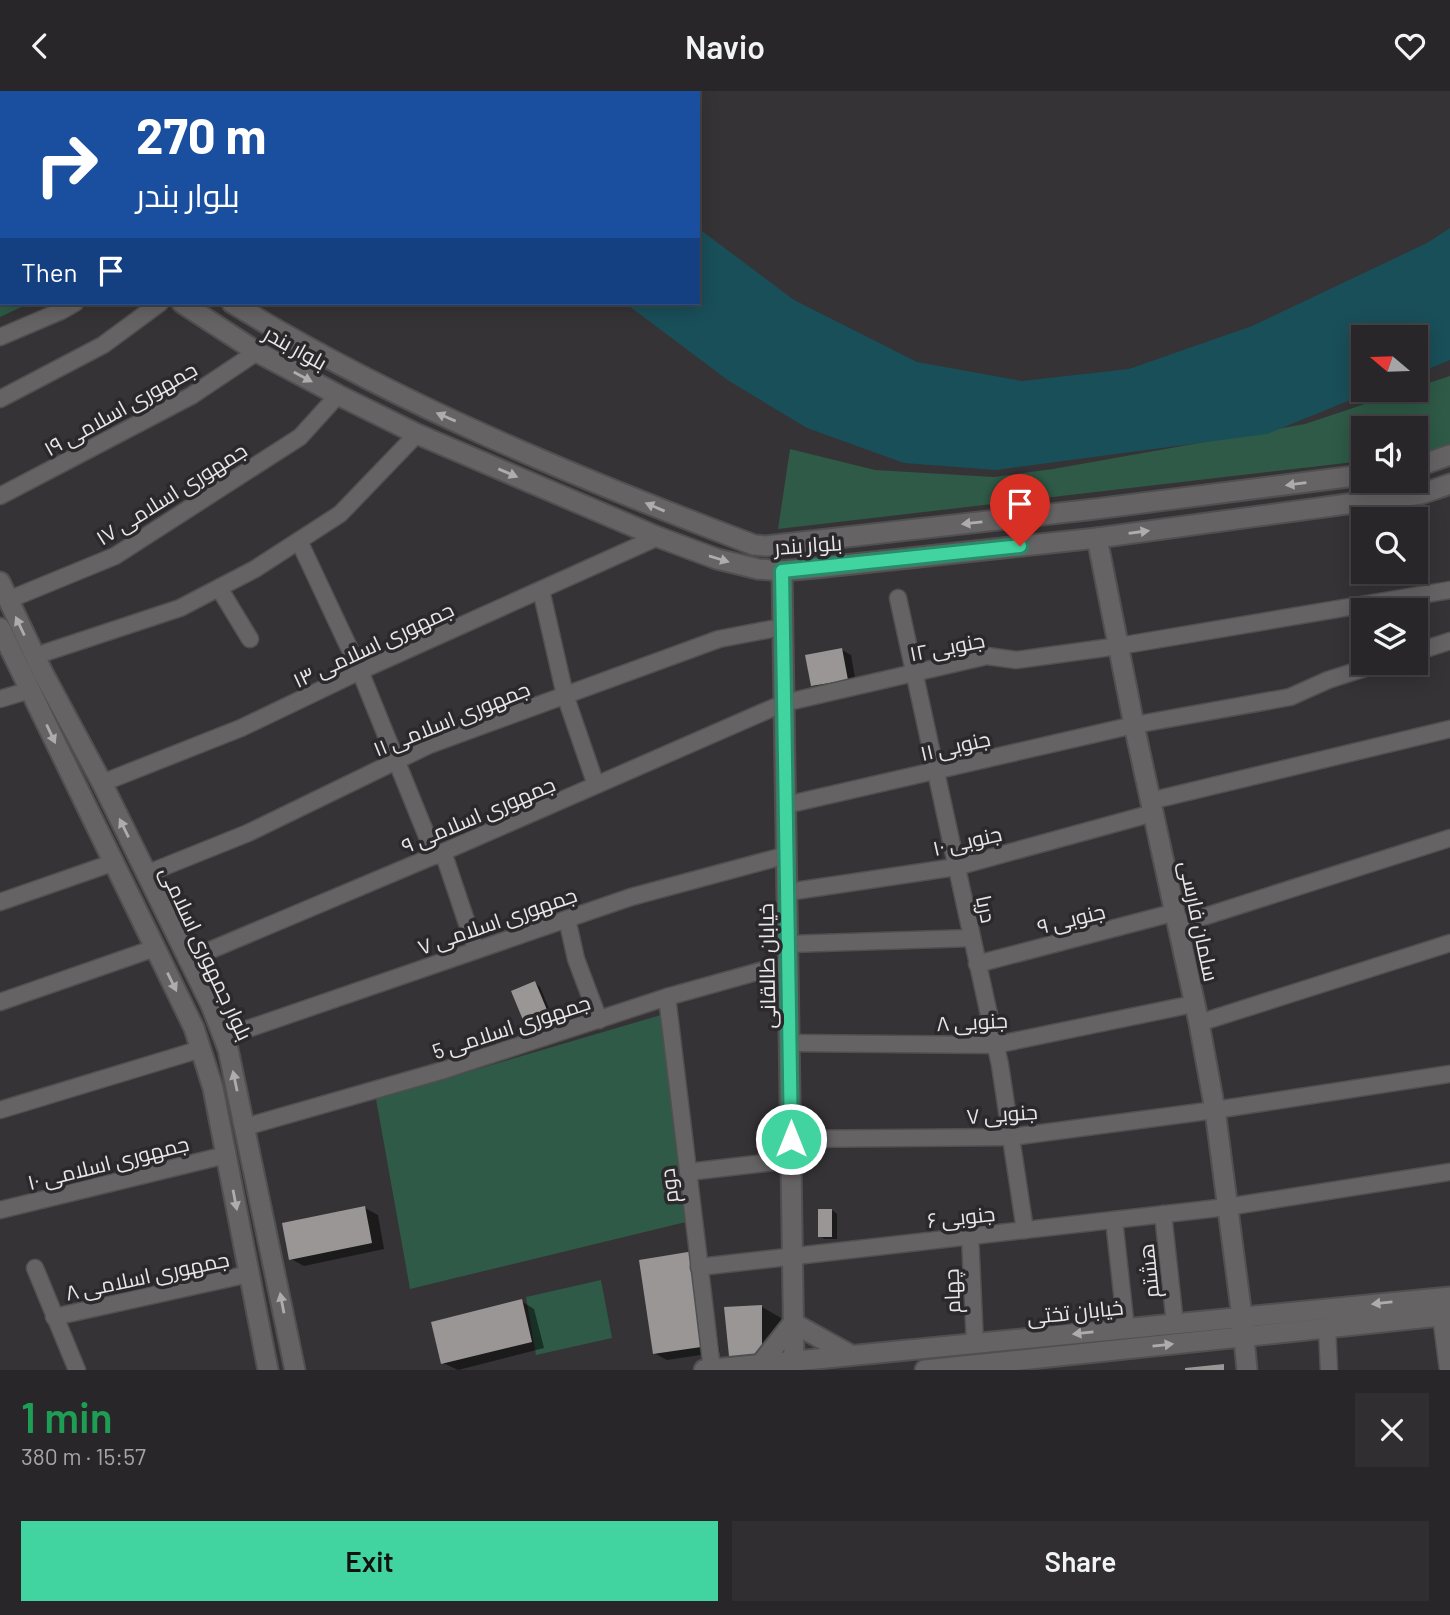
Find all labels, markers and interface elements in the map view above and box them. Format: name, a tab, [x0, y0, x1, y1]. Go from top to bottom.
icon: back	[21, 27, 59, 65]
text: Navio	[685, 27, 765, 65]
icon: heart	[1391, 27, 1429, 65]
text: 270 m	[136, 105, 266, 164]
icon: right	[21, 119, 112, 210]
text: بلوار بندر	[136, 175, 240, 213]
icon: arrive	[92, 252, 130, 290]
text: Then	[21, 256, 78, 287]
street label: بلوار بندر	[259, 319, 332, 375]
north arrow	[1351, 325, 1428, 403]
map controls	[1351, 325, 1428, 675]
street label: جمهوری اسلامی ۱۹	[39, 356, 202, 462]
one-way arrow	[293, 370, 313, 382]
one-way arrow	[436, 411, 456, 423]
button: sound	[1351, 416, 1428, 493]
street label: جمهوری اسلامی ۱۷	[91, 436, 252, 551]
one-way arrow	[498, 468, 519, 479]
pin	[990, 474, 1050, 546]
one-way arrow	[1284, 478, 1306, 489]
icon: arrive	[1001, 485, 1039, 523]
one-way arrow	[645, 501, 666, 512]
button: search	[1351, 507, 1428, 584]
one-way arrow	[961, 517, 983, 528]
one-way arrow	[1128, 526, 1150, 537]
street label: بلوار بندر	[772, 529, 843, 560]
one-way arrow	[709, 555, 730, 565]
street label: جمهوری اسلامی ۱۳	[289, 596, 458, 694]
button: layers	[1351, 598, 1428, 675]
one-way arrow	[15, 616, 26, 636]
street label: ۱۲ جنوبی	[907, 626, 987, 667]
street label: جمهوری اسلامی ۱۱	[369, 675, 534, 763]
one-way arrow	[45, 724, 57, 744]
street label: ۱۱ جنوبی	[917, 725, 993, 767]
street label: جمهوری اسلامی ۹	[397, 770, 559, 860]
one-way arrow	[119, 818, 130, 838]
street label: ۱۰ جنوبی	[930, 820, 1004, 862]
street label: سلمان فارسی	[1173, 858, 1225, 984]
street label: بلوار جمهوری اسلامی	[154, 862, 258, 1045]
street label: جمهوری اسلامی ۷	[414, 881, 581, 961]
street label: دریا	[971, 893, 1002, 925]
street label: ۹ جنوبی	[1034, 897, 1108, 940]
street label: خیابان طالقانی	[752, 903, 782, 1029]
one-way arrow	[166, 972, 178, 992]
street label: جمهوری اسلامی 5	[429, 989, 594, 1065]
street label: ۸ جنوبی	[936, 1007, 1008, 1037]
one-way arrow	[229, 1070, 240, 1092]
street label: ۷ جنوبی	[965, 1098, 1039, 1130]
position arrow	[754, 1102, 828, 1176]
street label: جمهوری اسلامی ۱۰	[25, 1130, 192, 1196]
street label: دوم	[653, 1167, 686, 1205]
one-way arrow	[230, 1189, 241, 1211]
street label: ۶ جنوبی	[926, 1200, 997, 1234]
street label: هشتم	[1133, 1242, 1166, 1300]
street label: جمهوری اسلامی ۸	[63, 1245, 232, 1307]
street label: چهام	[938, 1268, 967, 1314]
one-way arrow	[276, 1292, 287, 1314]
street label: خیابان تختی	[1025, 1293, 1125, 1330]
one-way arrow	[1371, 1298, 1393, 1309]
one-way arrow	[1071, 1328, 1093, 1339]
one-way arrow	[1152, 1339, 1174, 1350]
text: 1 min	[21, 1391, 113, 1441]
button: close	[1355, 1393, 1429, 1467]
text: 380 m · 15:57	[21, 1442, 146, 1470]
button: Exit	[21, 1521, 718, 1601]
button: Share	[732, 1521, 1429, 1601]

